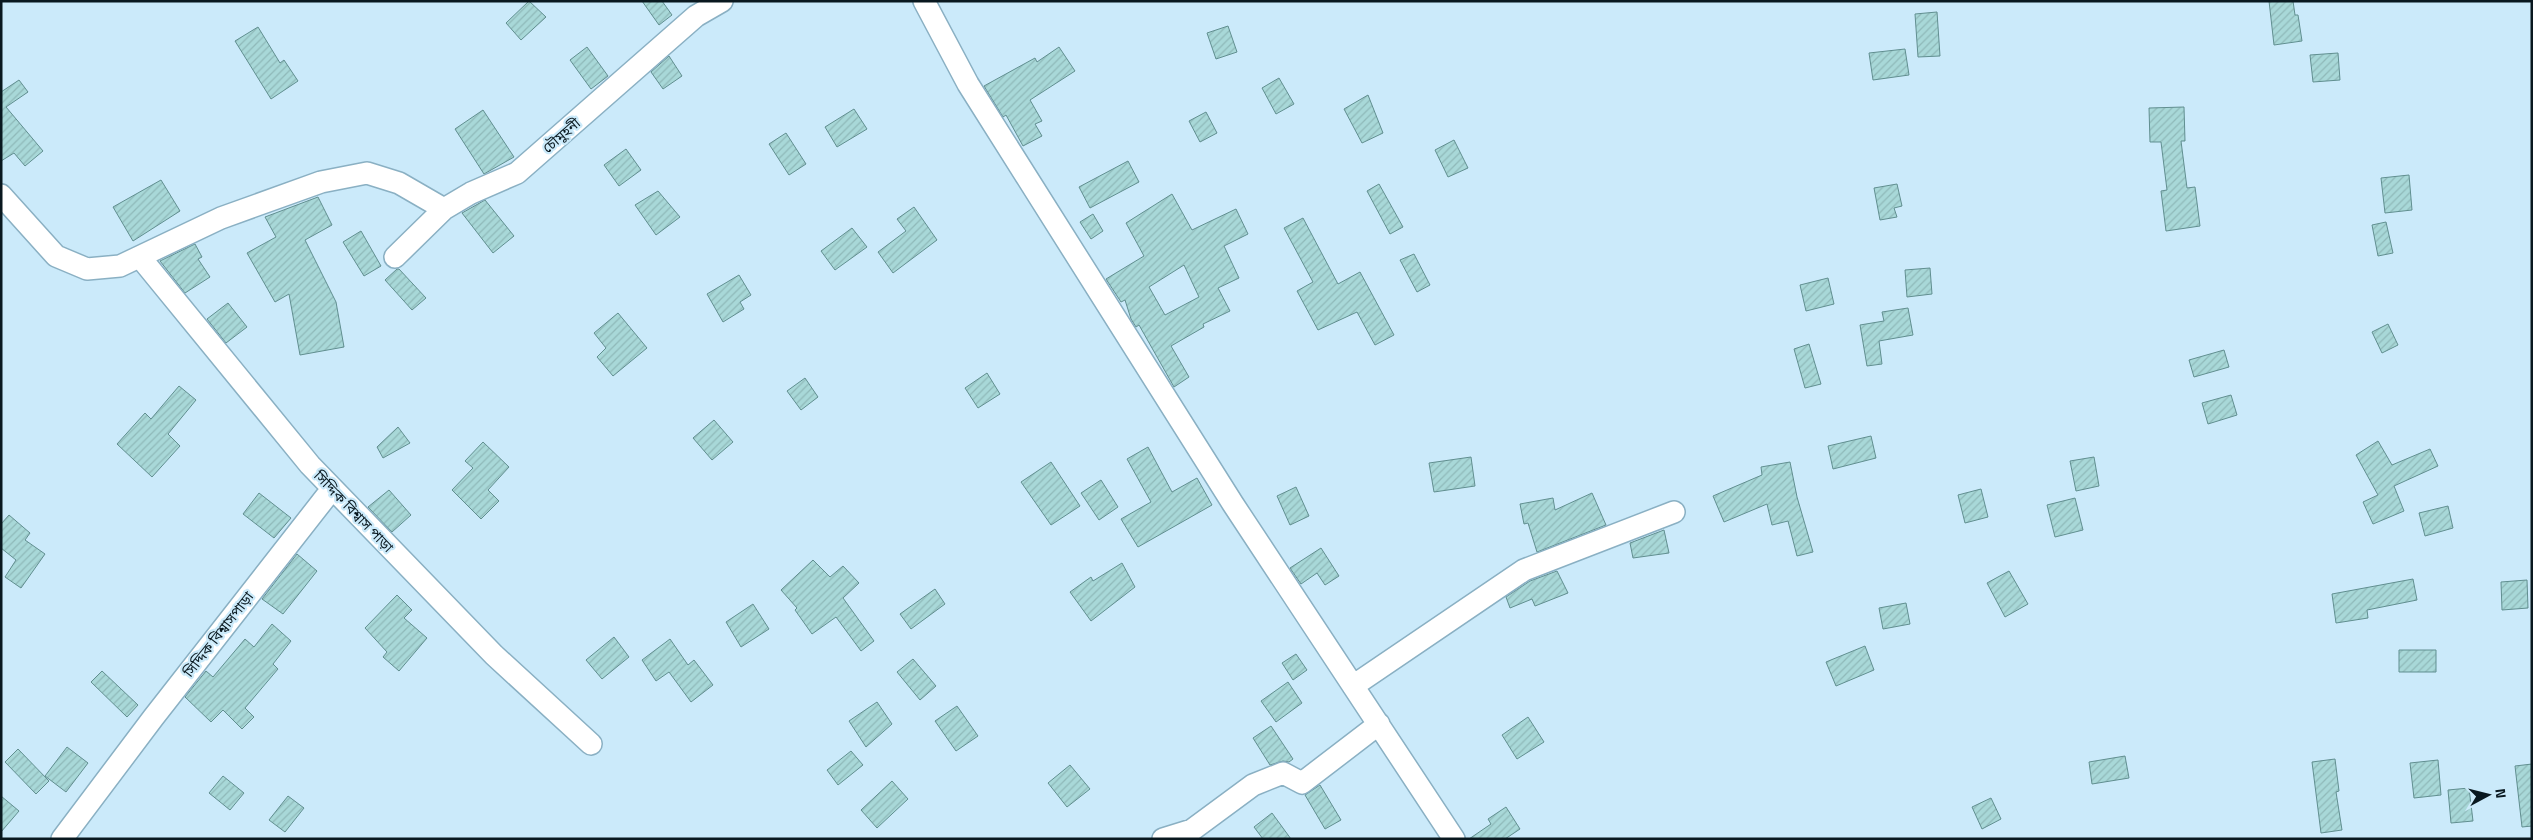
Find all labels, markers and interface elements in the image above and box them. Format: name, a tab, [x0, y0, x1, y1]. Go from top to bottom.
street label: চৌমুহনী	[537, 112, 585, 158]
street label: সিদ্দিক বিশ্বাস পাড়া	[309, 465, 399, 557]
street label: সিদ্দিক বিশ্বাসপাড়া	[177, 587, 258, 682]
north arrow	[2463, 770, 2513, 820]
text: N	[2490, 787, 2512, 799]

